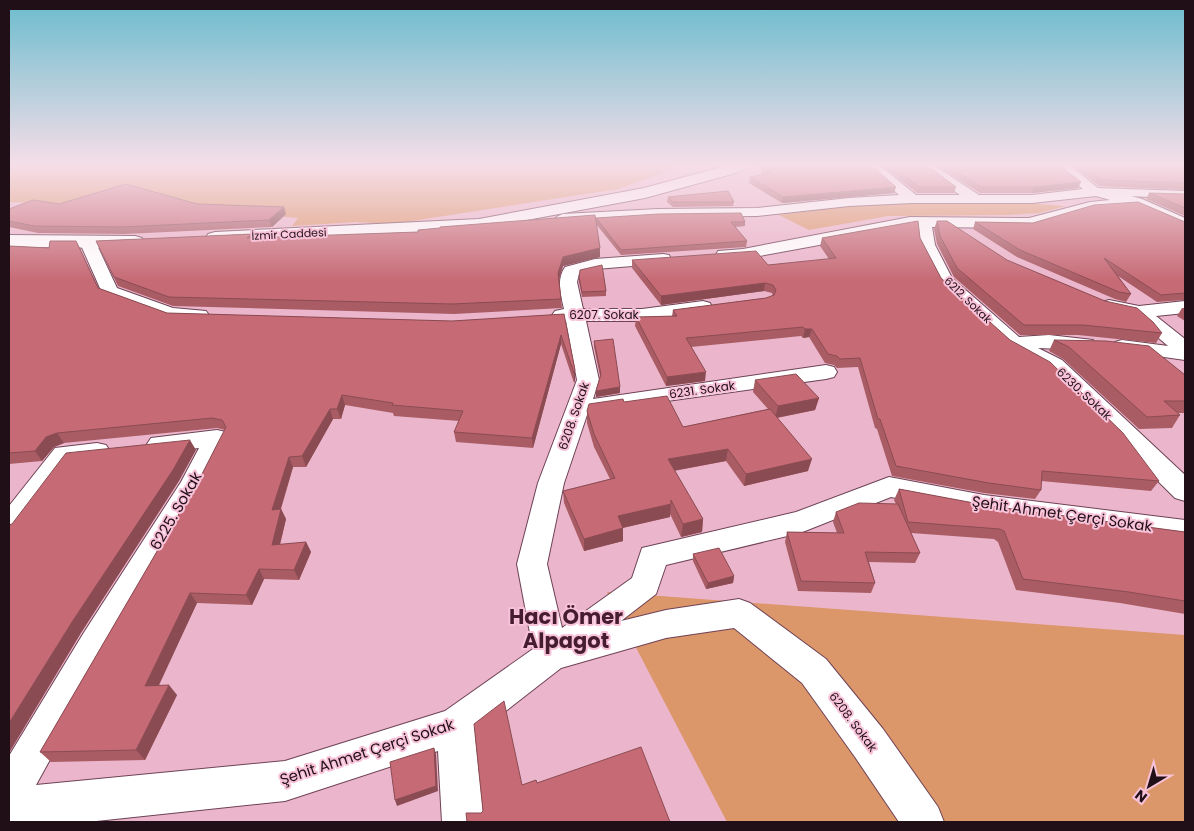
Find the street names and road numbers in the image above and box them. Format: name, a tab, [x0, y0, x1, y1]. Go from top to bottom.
street label: İzmir Caddesi	[251, 224, 327, 244]
street label: 6212. Sokak	[941, 273, 996, 327]
street label: 6207. Sokak	[569, 306, 640, 323]
street label: 6230. Sokak	[1053, 364, 1116, 424]
street label: 6231. Sokak	[668, 376, 737, 403]
street label: 6208. Sokak	[554, 379, 593, 452]
street label: 6225. Sokak	[145, 467, 207, 554]
street label: Şehit Ahmet Çerçi Sokak	[970, 490, 1154, 537]
street label: 6208. Sokak	[825, 688, 882, 756]
street label: Şehit Ahmet Çerçi Sokak	[277, 713, 457, 790]

